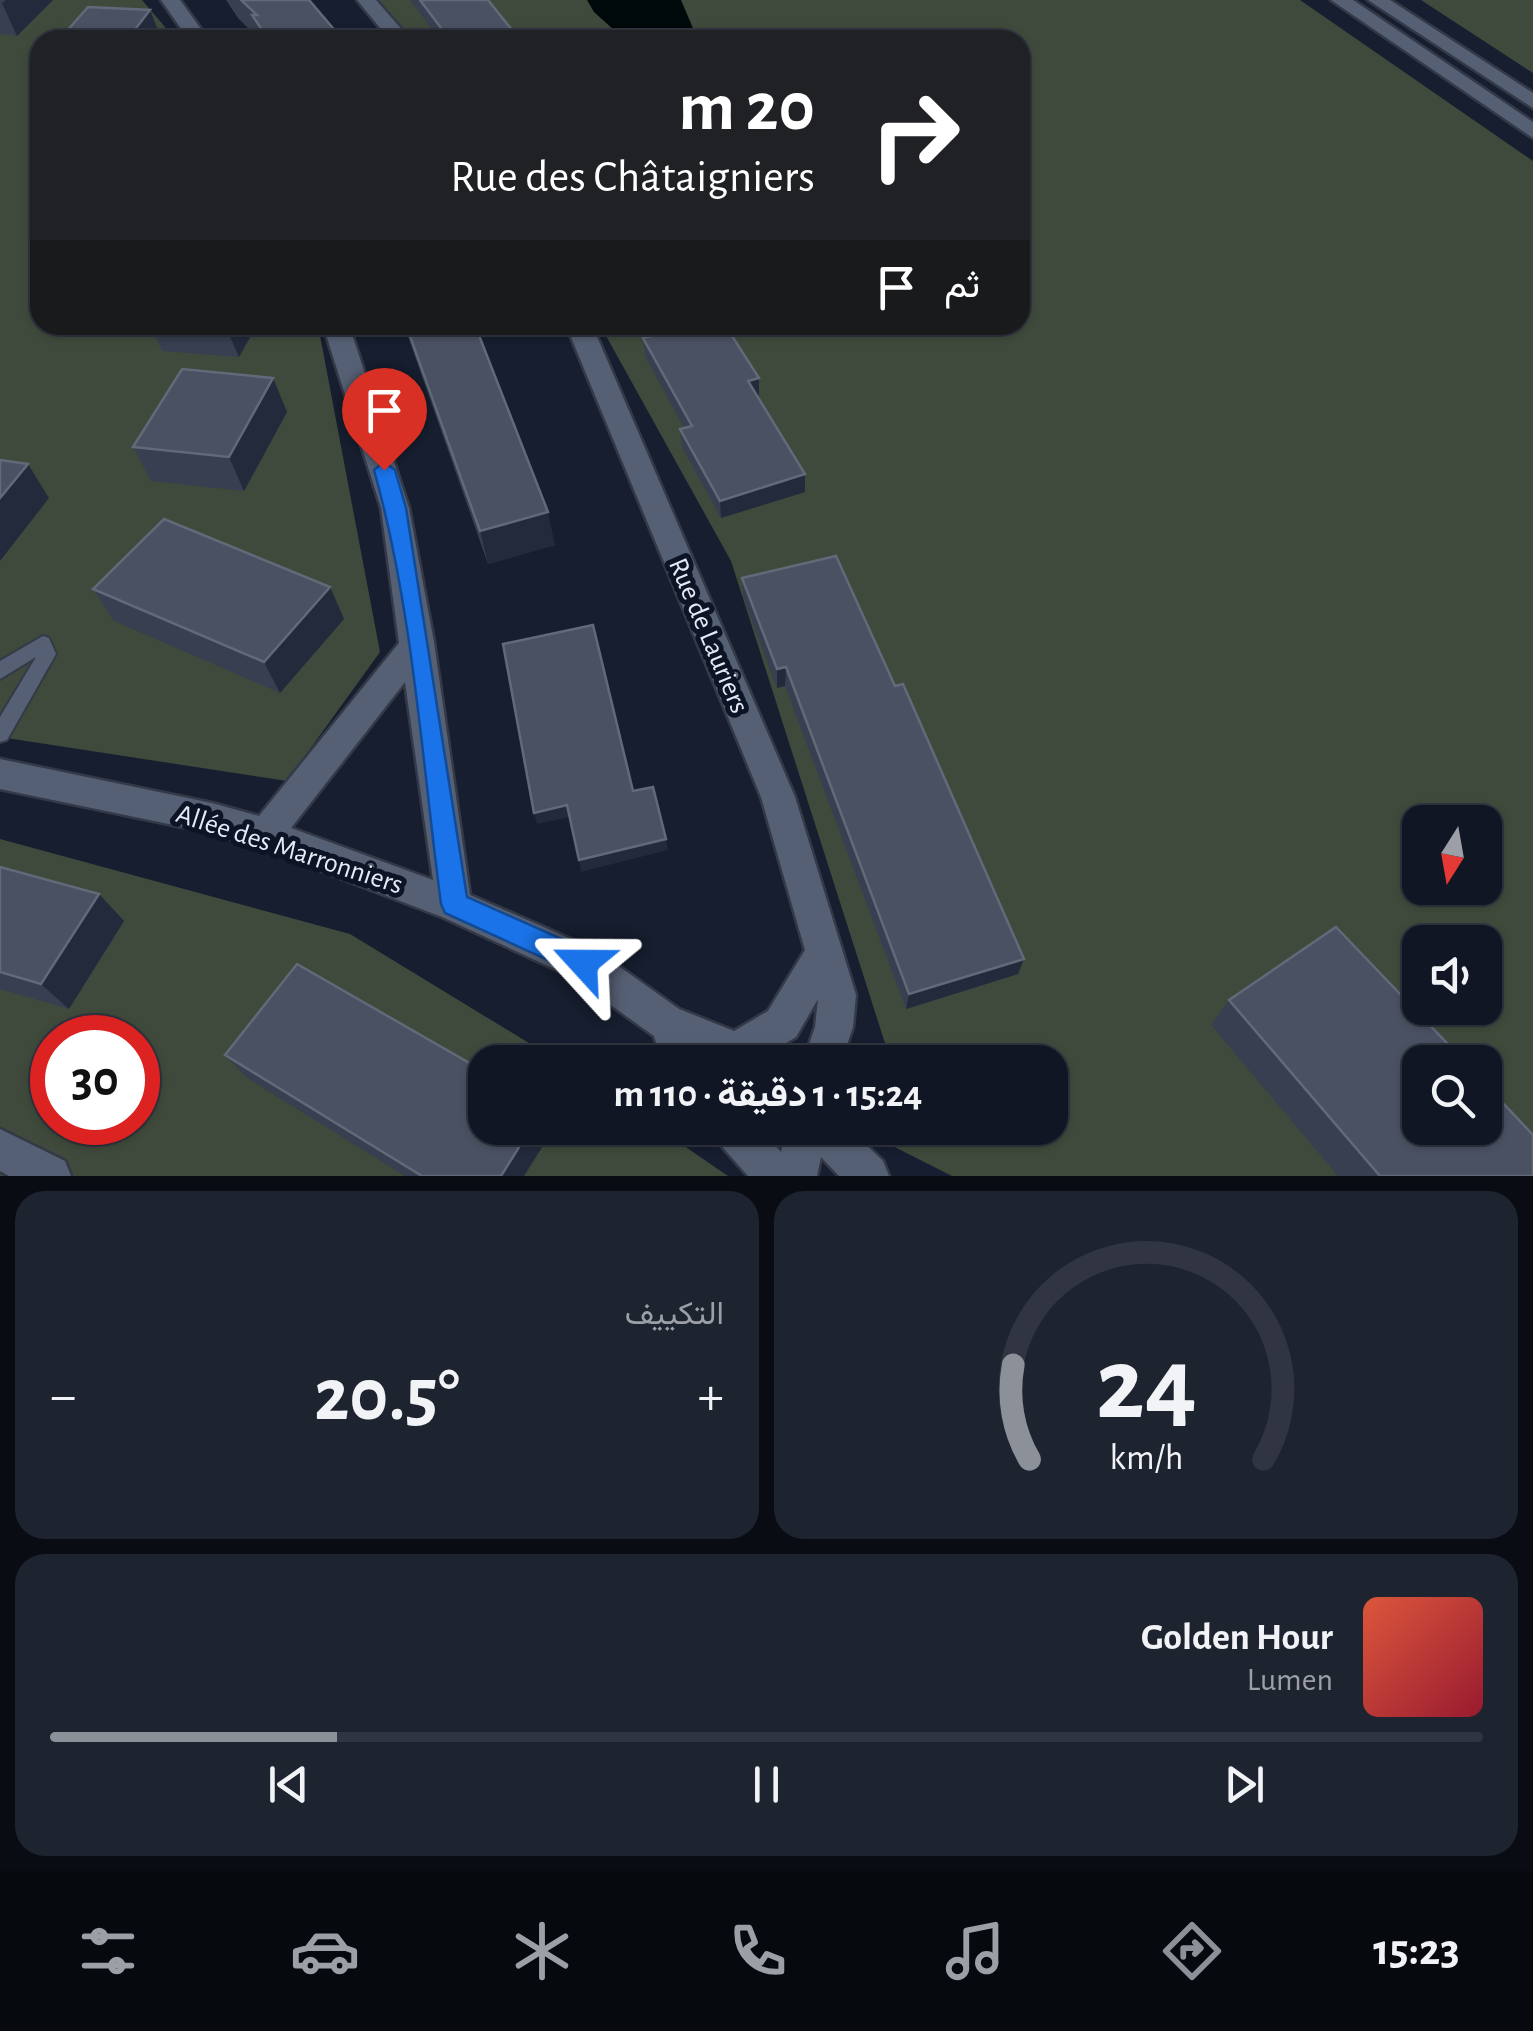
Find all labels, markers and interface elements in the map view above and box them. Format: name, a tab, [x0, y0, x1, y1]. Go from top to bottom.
icon: right	[850, 70, 980, 200]
text: 20 m	[678, 73, 815, 143]
text: Rue des Châtaigniers	[450, 155, 815, 200]
icon: arrive	[869, 260, 924, 315]
text: ثم	[944, 267, 980, 305]
pin	[342, 368, 427, 471]
icon: arrive	[357, 383, 412, 438]
street label: Rue de Lauriers	[663, 554, 753, 717]
street label: Allée des Marronniers	[173, 800, 406, 900]
north arrow	[1402, 805, 1502, 905]
map controls	[1402, 805, 1502, 1145]
position arrow	[531, 911, 635, 1015]
button: sound	[1402, 925, 1502, 1025]
speed limit sign: 30	[30, 1015, 160, 1145]
button: search	[1402, 1045, 1502, 1145]
text: 15:24 · 1 دقيقة · 110 m	[614, 1076, 922, 1114]
text: التكييف	[625, 1298, 724, 1330]
text: 24	[1095, 1334, 1197, 1438]
text: 20.5°	[314, 1359, 460, 1434]
text: −	[50, 1369, 76, 1424]
text: +	[698, 1369, 724, 1424]
text: km/h	[1109, 1440, 1183, 1476]
text: Golden Hour	[1141, 1619, 1333, 1657]
text: Lumen	[1247, 1664, 1333, 1696]
icon: previous	[261, 1757, 316, 1812]
icon: pause	[739, 1757, 794, 1812]
icon: next	[1217, 1757, 1272, 1812]
icon: filters	[73, 1916, 143, 1986]
icon: car	[290, 1916, 360, 1986]
icon: climate	[507, 1916, 577, 1986]
icon: phone	[723, 1916, 793, 1986]
icon: music	[940, 1916, 1010, 1986]
icon: directions	[1157, 1916, 1227, 1986]
text: 15:23	[1373, 1928, 1460, 1973]

